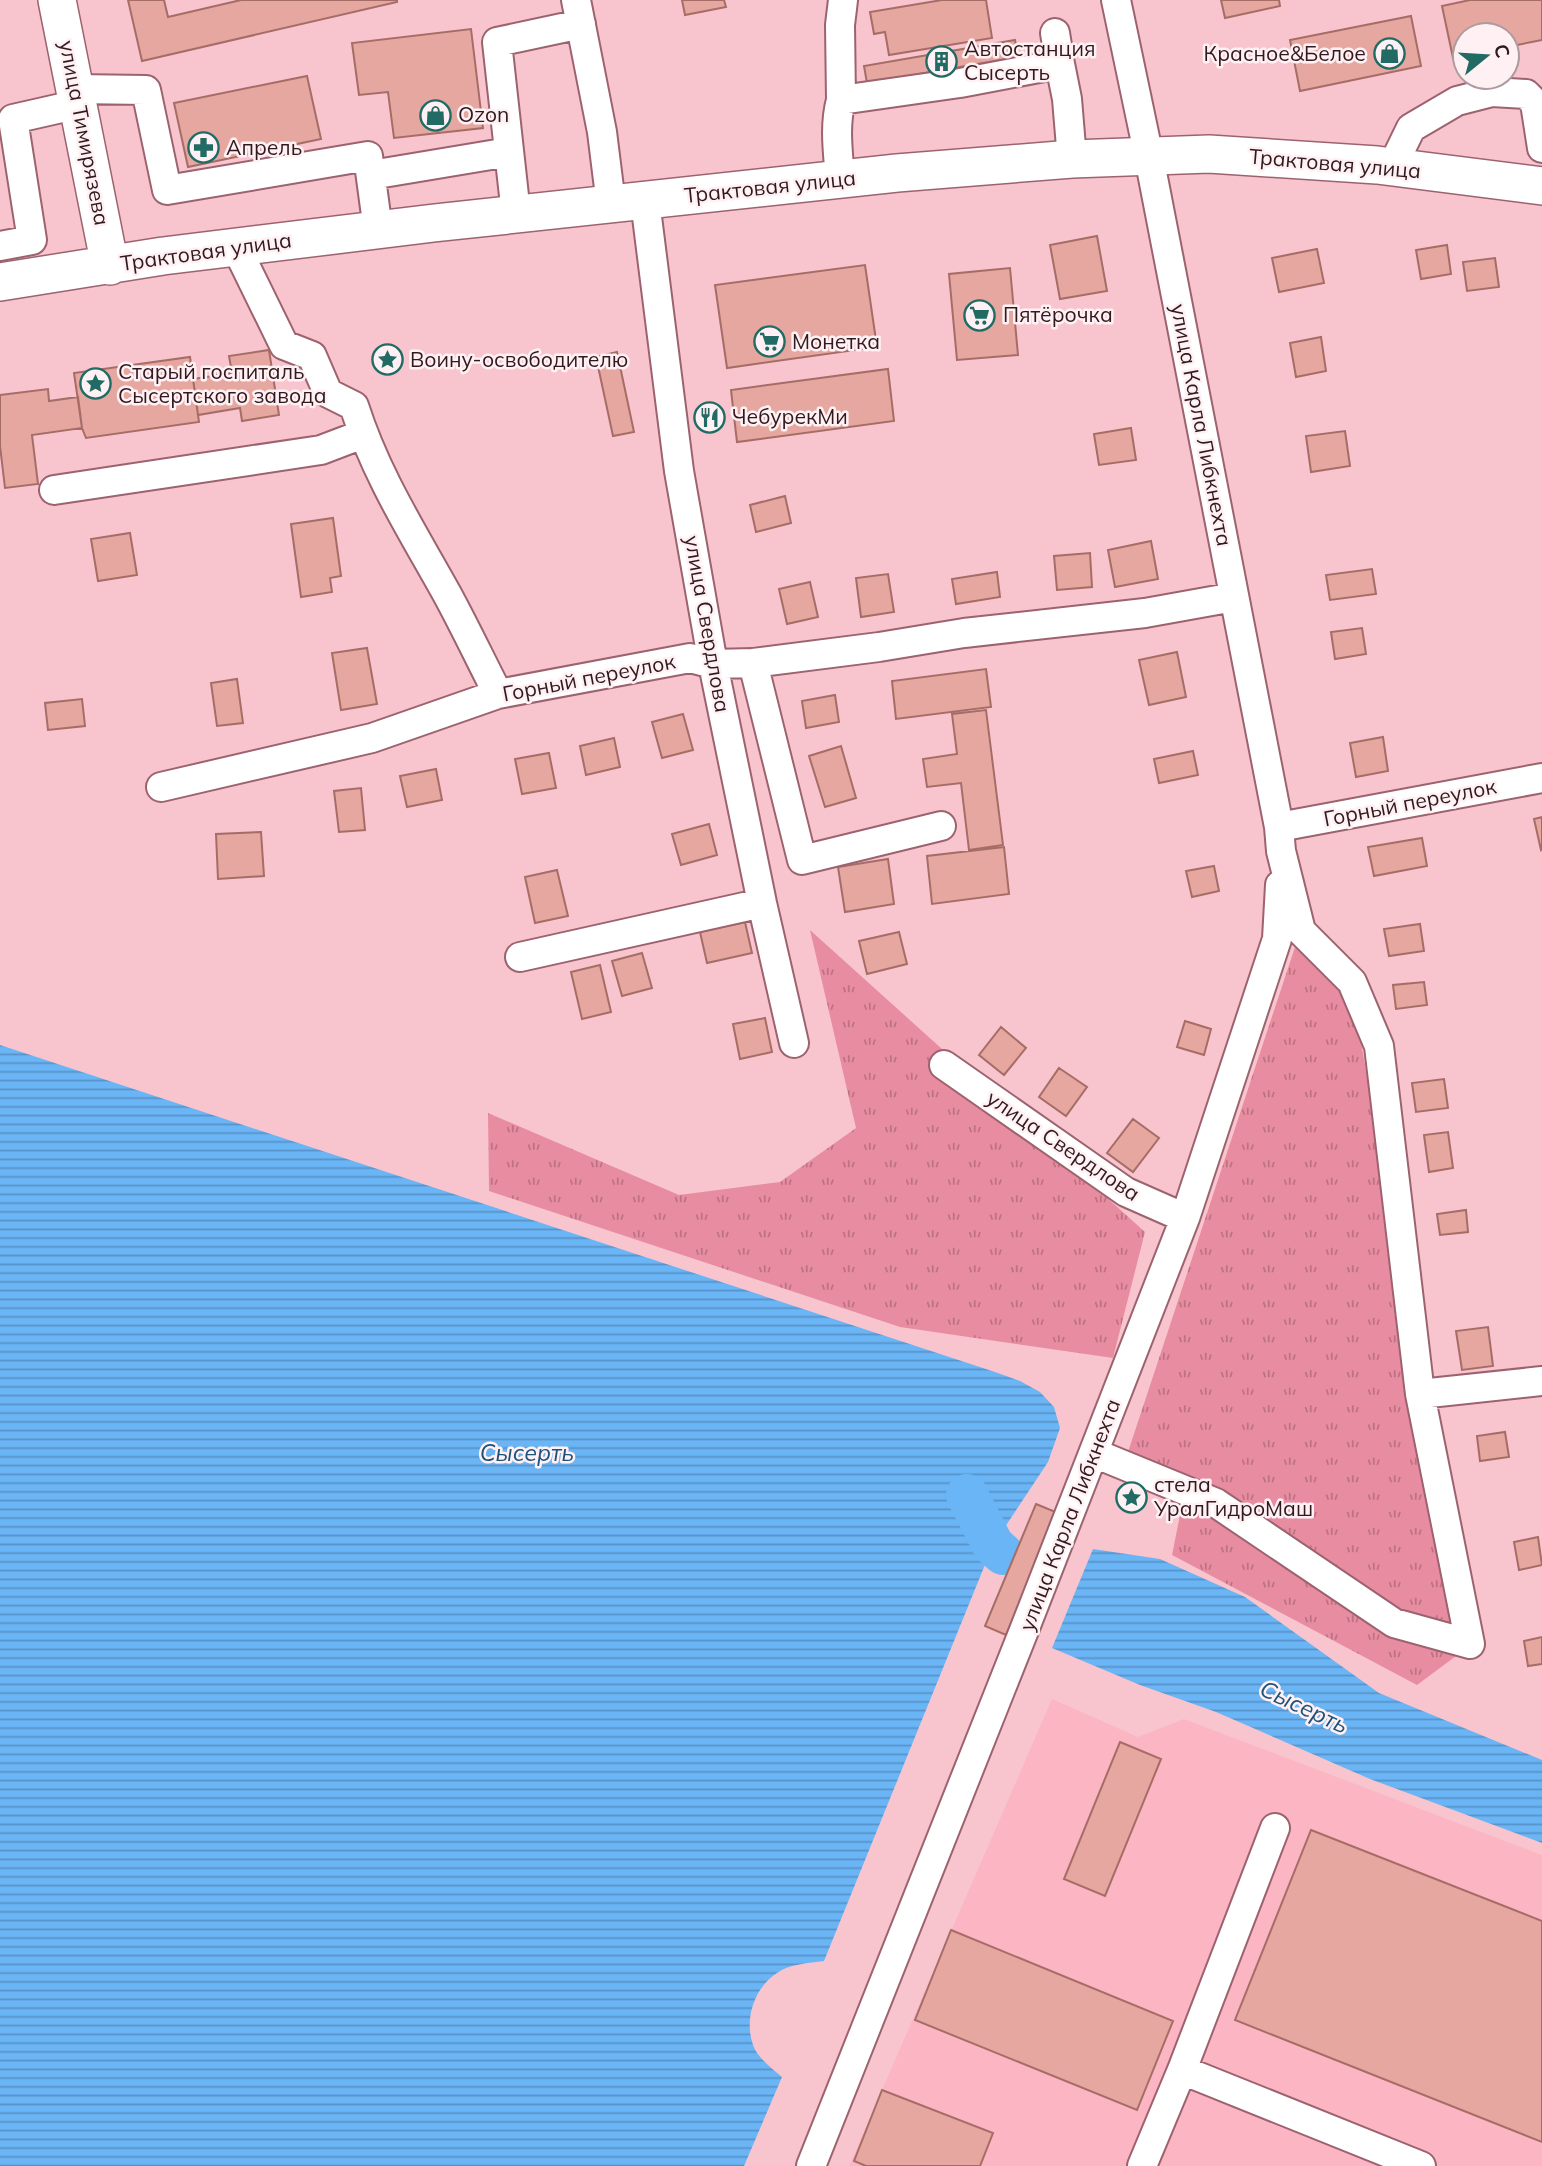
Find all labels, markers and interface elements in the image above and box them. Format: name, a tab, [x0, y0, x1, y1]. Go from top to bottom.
north arrow	[1451, 21, 1521, 91]
place label: Автостанция Сысерть	[964, 35, 1095, 85]
shop icon: Красное&Белое	[1372, 37, 1406, 71]
street label: улица Тимирязева	[54, 38, 116, 228]
place label: Красное&Белое	[1203, 40, 1366, 66]
text: С	[1489, 41, 1516, 61]
building icon: Автостанция Сысерть	[924, 44, 958, 78]
shop icon: Ozon	[418, 98, 452, 132]
place label: Ozon	[458, 101, 509, 127]
pharmacy icon: Апрель	[186, 131, 220, 165]
place label: Апрель	[226, 134, 302, 160]
street label: Трактовая улица	[1248, 143, 1422, 183]
street label: Трактовая улица	[683, 164, 857, 208]
street label: Трактовая улица	[119, 226, 293, 276]
supermarket icon: Пятёрочка	[963, 298, 997, 332]
place label: Пятёрочка	[1003, 301, 1113, 327]
street label: улица Карла Либкнехта	[1166, 301, 1238, 548]
supermarket icon: Монетка	[752, 325, 786, 359]
place label: Монетка	[792, 328, 880, 354]
place icon: Воину-освободителю	[370, 343, 404, 377]
place label: Воину-освободителю	[410, 346, 628, 372]
place label: Старый госпиталь Сысертского завода	[118, 358, 327, 408]
place icon: Старый госпиталь Сысертского завода	[78, 367, 112, 401]
restaurant icon: ЧебурекМи	[692, 400, 726, 434]
place label: ЧебурекМи	[732, 403, 848, 429]
street label: улица Свердлова	[680, 533, 736, 714]
street label: Горный переулок	[500, 647, 678, 707]
street label: Горный переулок	[1321, 772, 1499, 832]
street label: улица Свердлова	[982, 1084, 1145, 1206]
street label: улица Карла Либкнехта	[1013, 1395, 1125, 1634]
water label: Сысерть	[480, 1438, 574, 1467]
place label: стела УралГидроМаш	[1153, 1471, 1313, 1521]
place icon: стела УралГидроМаш	[1114, 1480, 1148, 1514]
water label: Сысерть	[1255, 1673, 1353, 1740]

